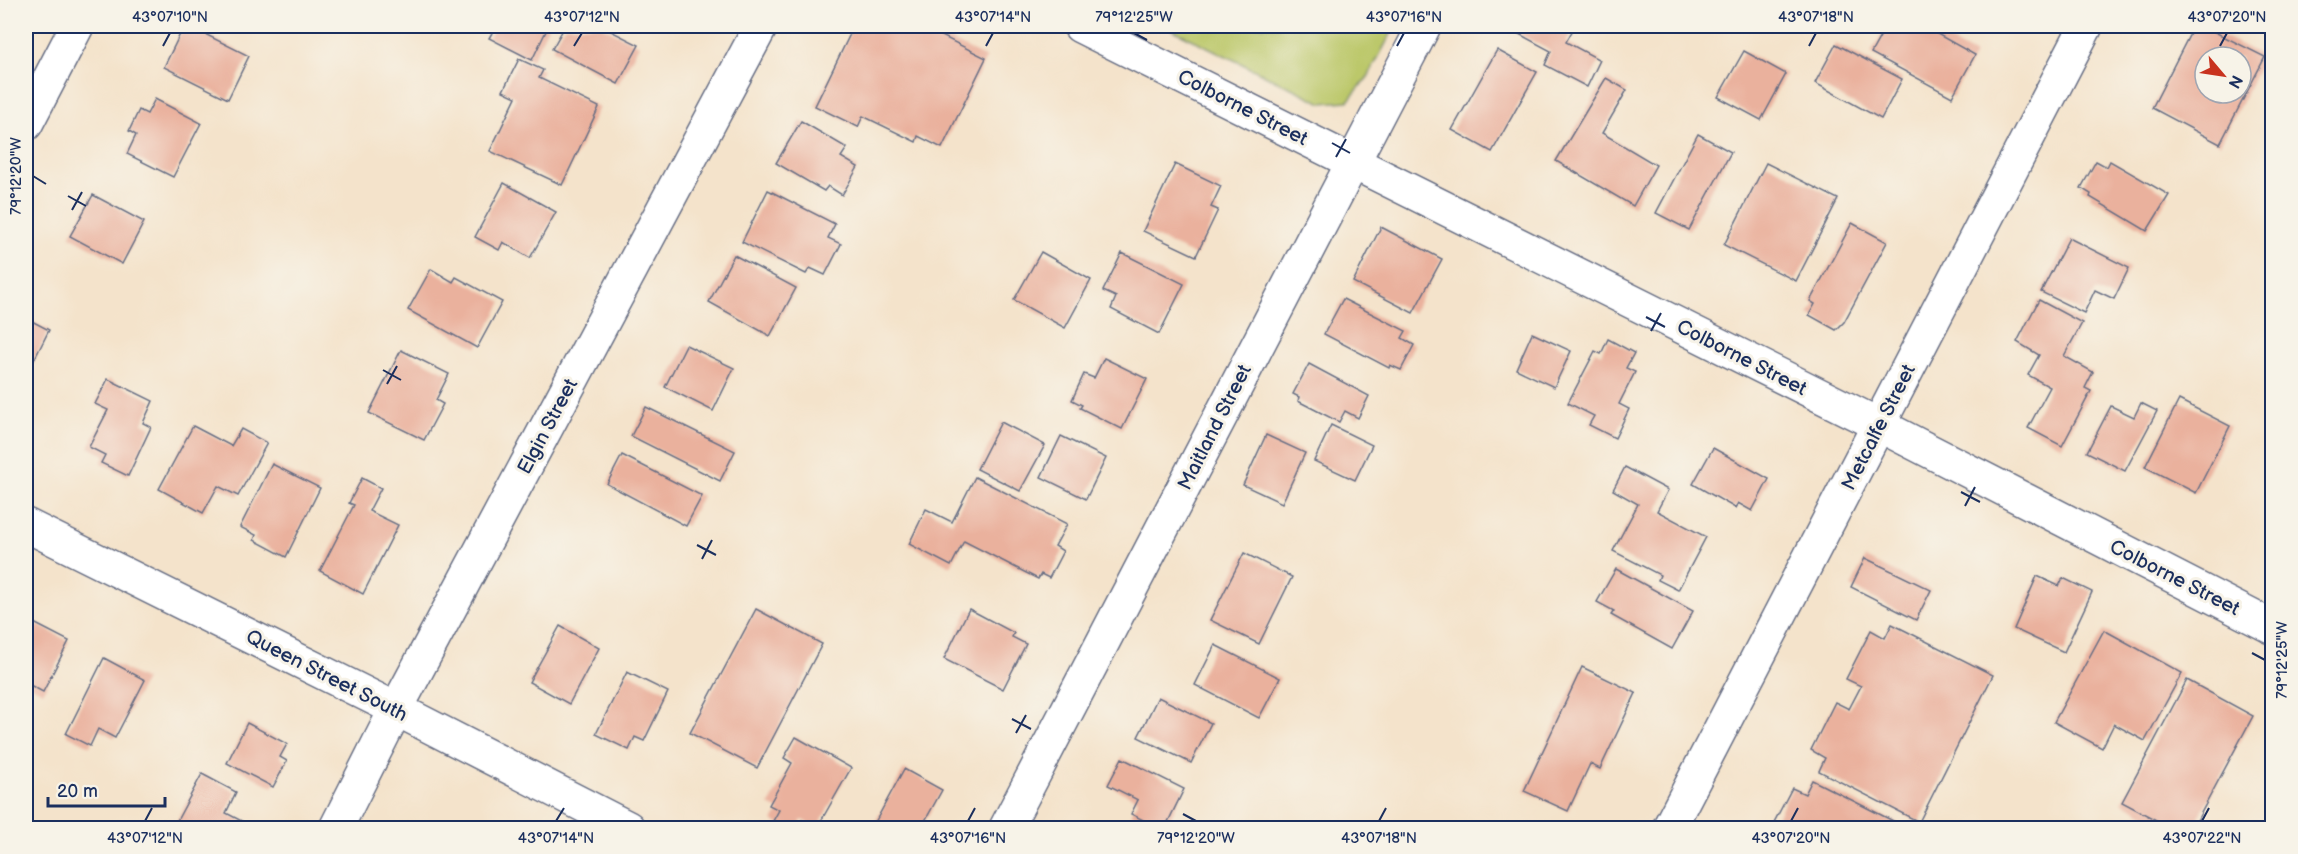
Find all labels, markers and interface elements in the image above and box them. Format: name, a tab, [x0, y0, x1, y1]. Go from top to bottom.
text: 43°07'10"N	[132, 8, 208, 27]
text: 43°07'12"N	[544, 8, 620, 27]
text: 43°07'14"N	[955, 8, 1031, 27]
text: 79°12'25"W	[1095, 8, 1173, 27]
text: 43°07'16"N	[1366, 8, 1442, 27]
text: 43°07'18"N	[1778, 8, 1854, 27]
text: 43°07'20"N	[2187, 8, 2267, 27]
north arrow	[2193, 45, 2253, 105]
street label: Colborne Street	[1173, 65, 1312, 151]
text: N	[2224, 72, 2246, 91]
text: 79°12'20"W	[7, 137, 26, 215]
street label: Colborne Street	[1672, 315, 1811, 401]
street label: Metcalfe Street	[1837, 360, 1921, 495]
street label: Maitland Street	[1173, 361, 1257, 494]
street label: Elgin Street	[513, 375, 583, 478]
street label: Colborne Street	[2105, 535, 2244, 621]
text: 79°12'25"W	[2273, 621, 2292, 699]
street label: Queen Street South	[242, 625, 411, 727]
scale bar	[48, 770, 165, 808]
text: 20 m	[57, 781, 98, 802]
text: 43°07'12"N	[107, 829, 183, 848]
text: 43°07'14"N	[518, 829, 594, 848]
text: 43°07'16"N	[930, 829, 1006, 848]
text: 79°12'20"W	[1157, 829, 1235, 848]
text: 43°07'18"N	[1341, 829, 1417, 848]
text: 43°07'20"N	[1751, 829, 1831, 848]
text: 43°07'22"N	[2162, 829, 2242, 848]

